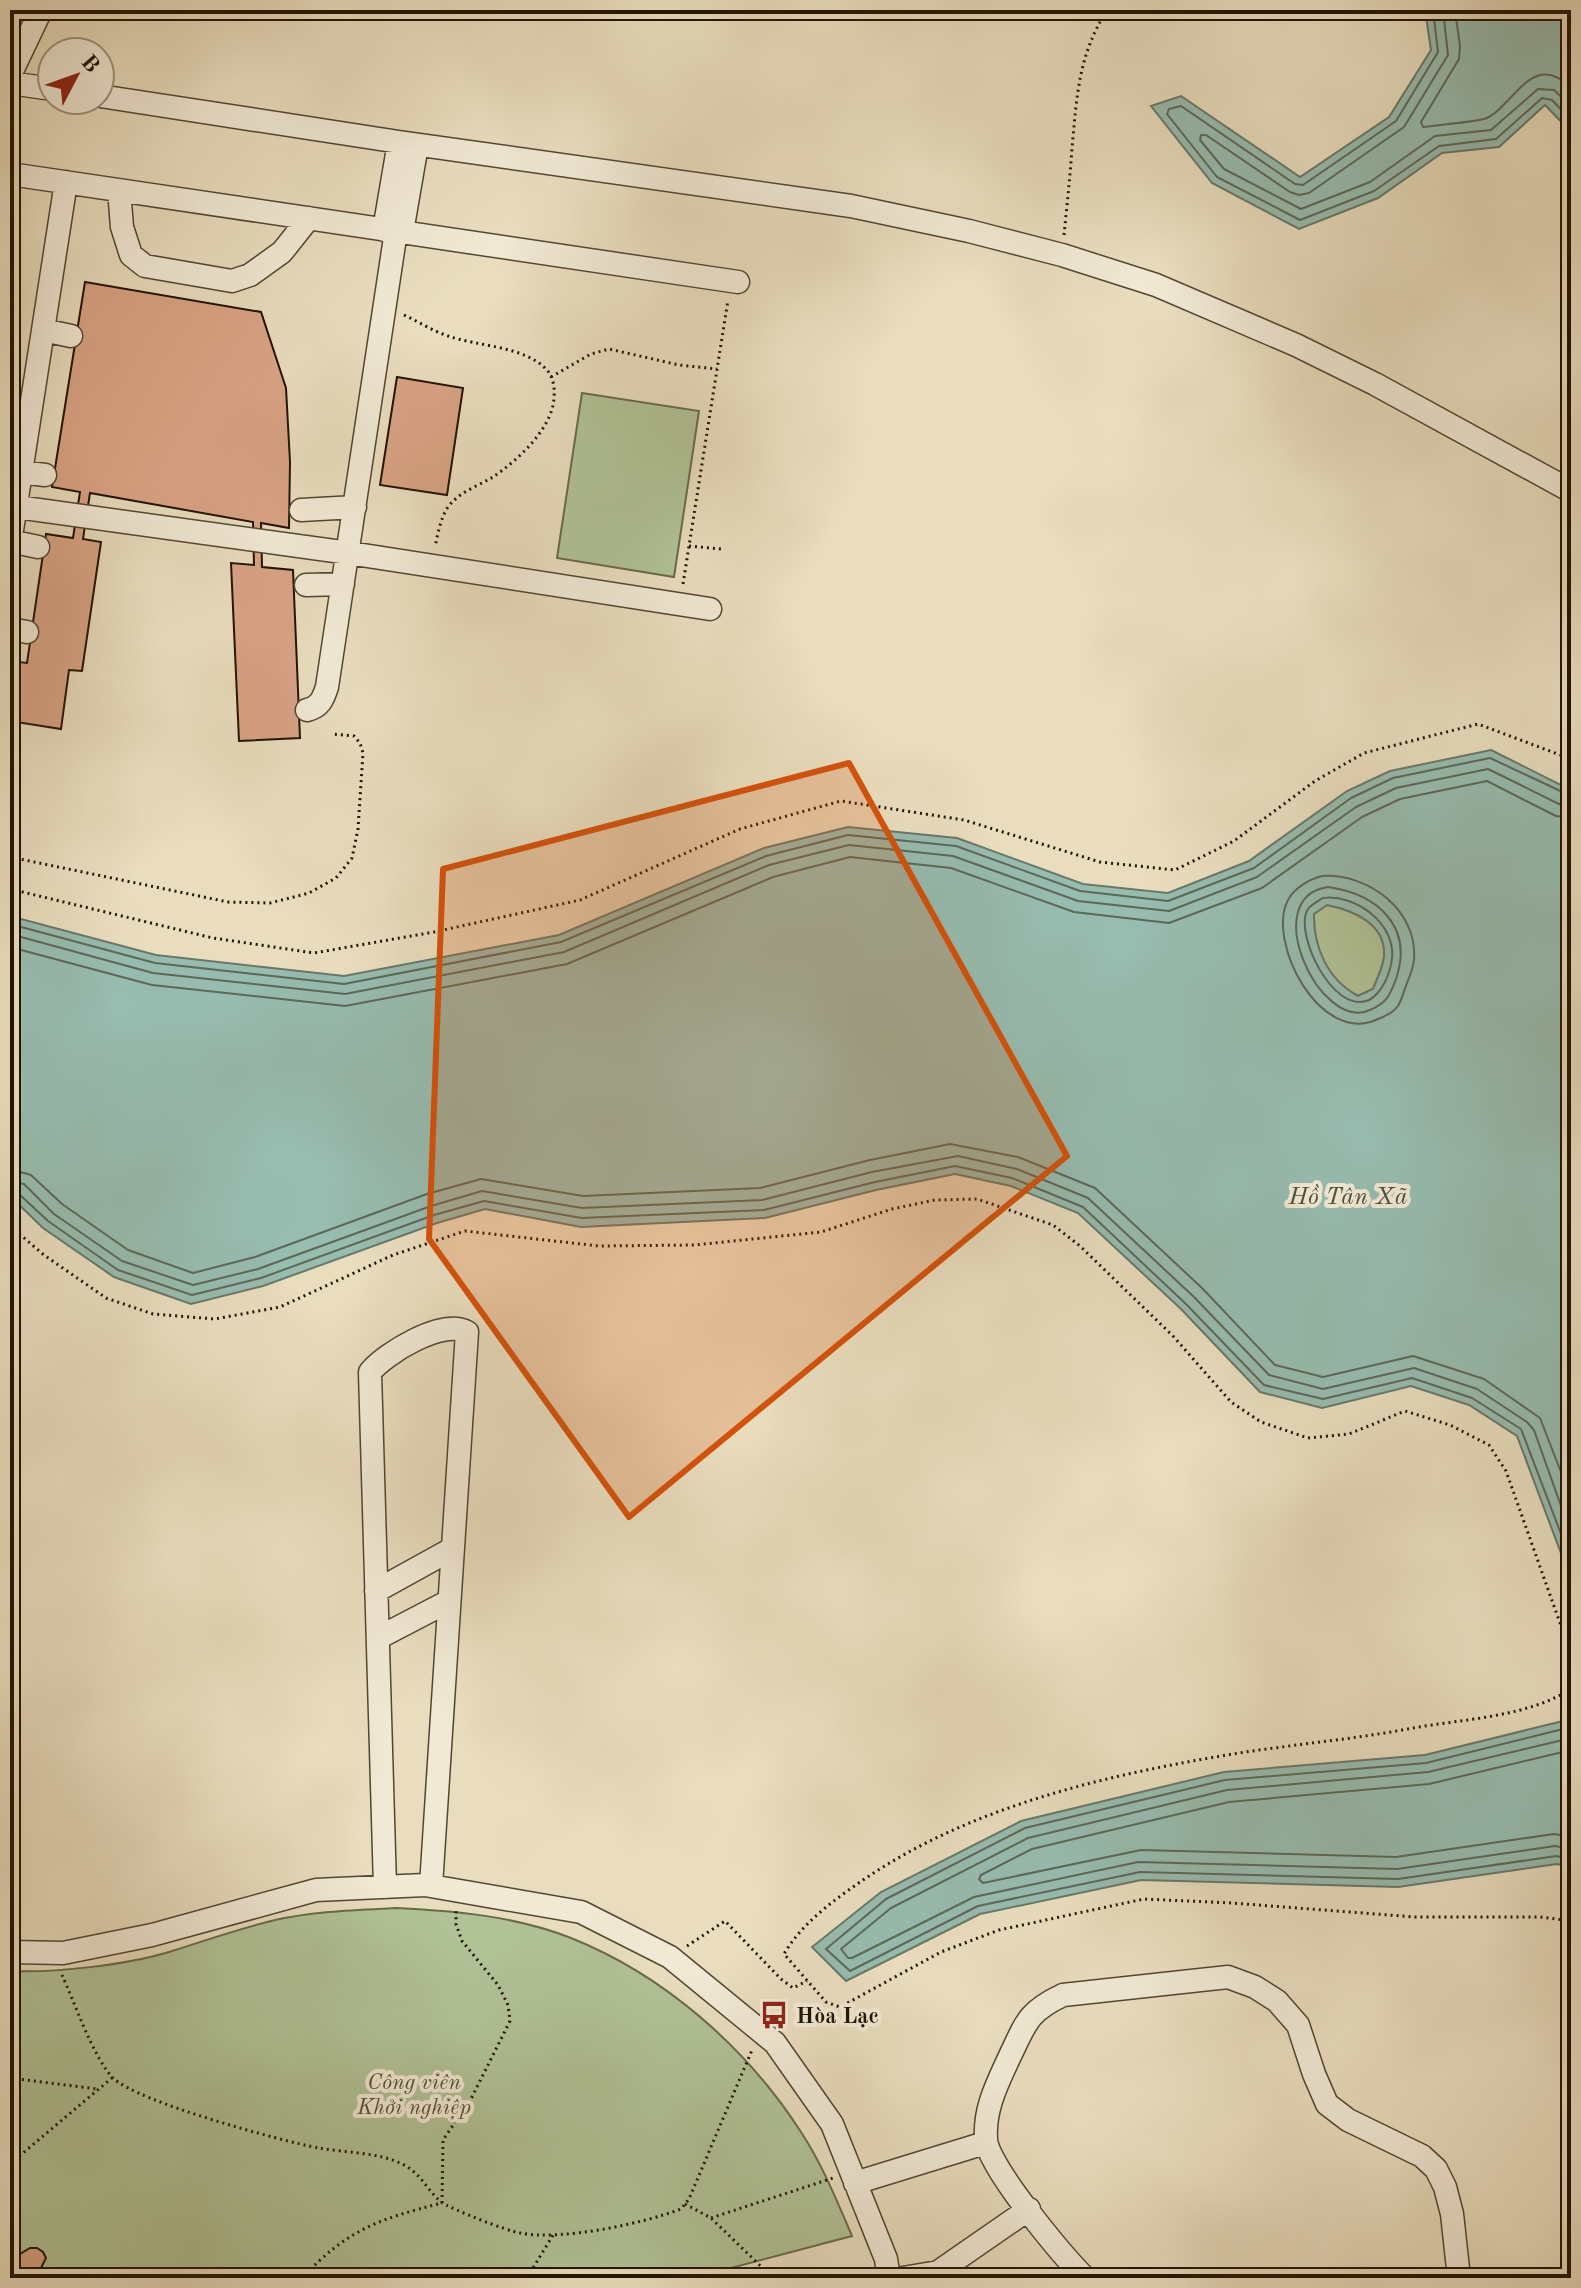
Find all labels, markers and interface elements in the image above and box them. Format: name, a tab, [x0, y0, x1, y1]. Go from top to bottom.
north arrow	[36, 36, 116, 116]
text: B	[76, 51, 103, 77]
water label: Hồ Tân Xã	[1287, 1184, 1408, 1210]
bus stop icon: Hòa Lạc	[759, 2000, 789, 2030]
place label: Hòa Lạc	[796, 2006, 879, 2028]
park label: Công viên Khởi nghiệp	[356, 2072, 471, 2119]

